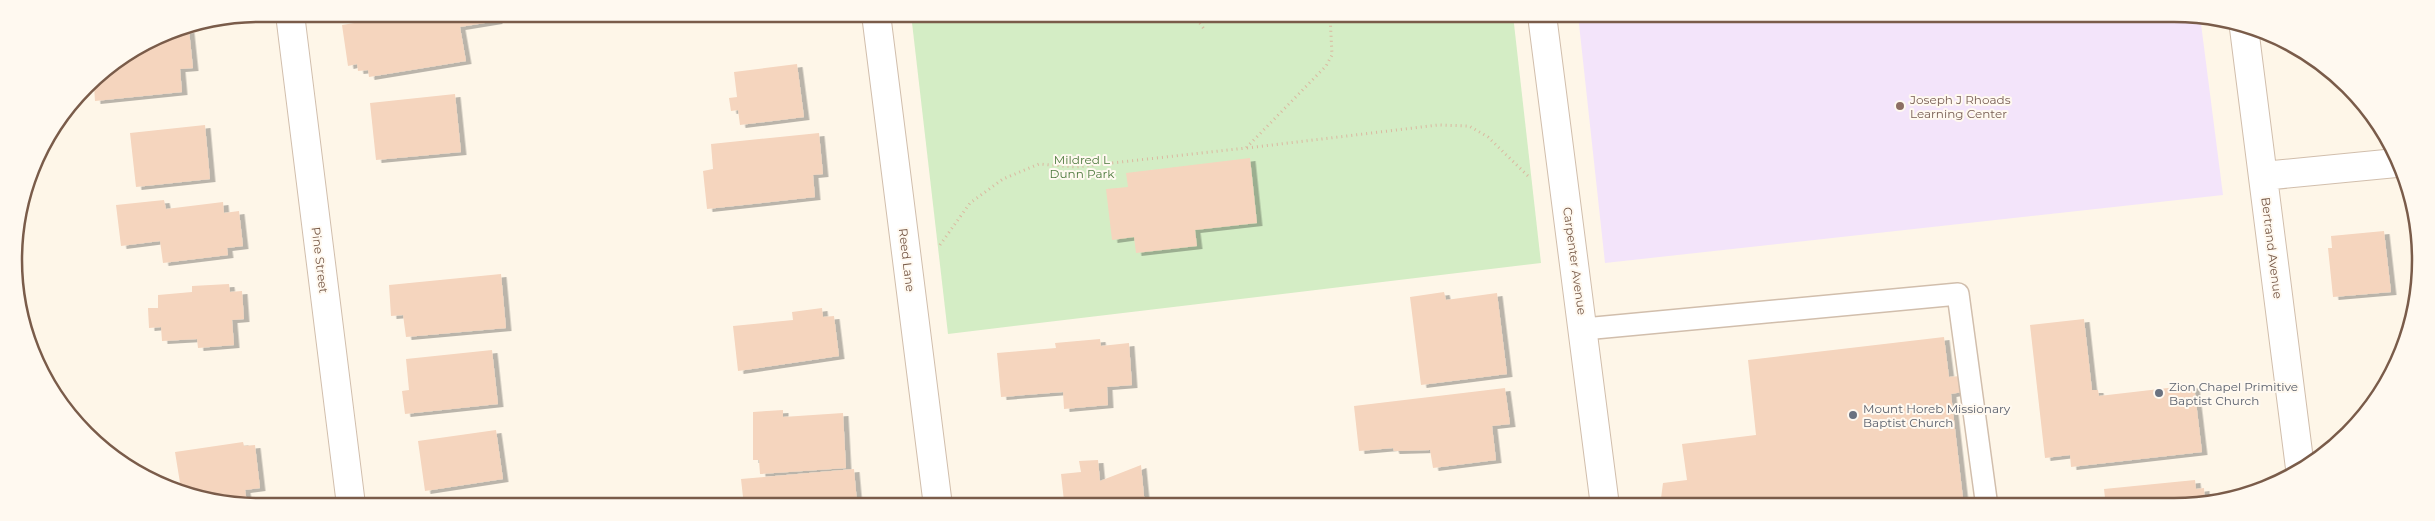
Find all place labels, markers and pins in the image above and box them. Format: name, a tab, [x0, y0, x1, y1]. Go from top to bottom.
place label: Joseph J Rhoads Learning Center	[1909, 92, 2011, 121]
marker: Joseph J Rhoads Learning Center	[1894, 100, 1906, 112]
place label: Zion Chapel Primitive Baptist Church	[2169, 379, 2298, 408]
marker: Zion Chapel Primitive Baptist Church	[2153, 387, 2165, 399]
place label: Mount Horeb Missionary Baptist Church	[1863, 401, 2011, 430]
marker: Mount Horeb Missionary Baptist Church	[1847, 409, 1859, 421]

